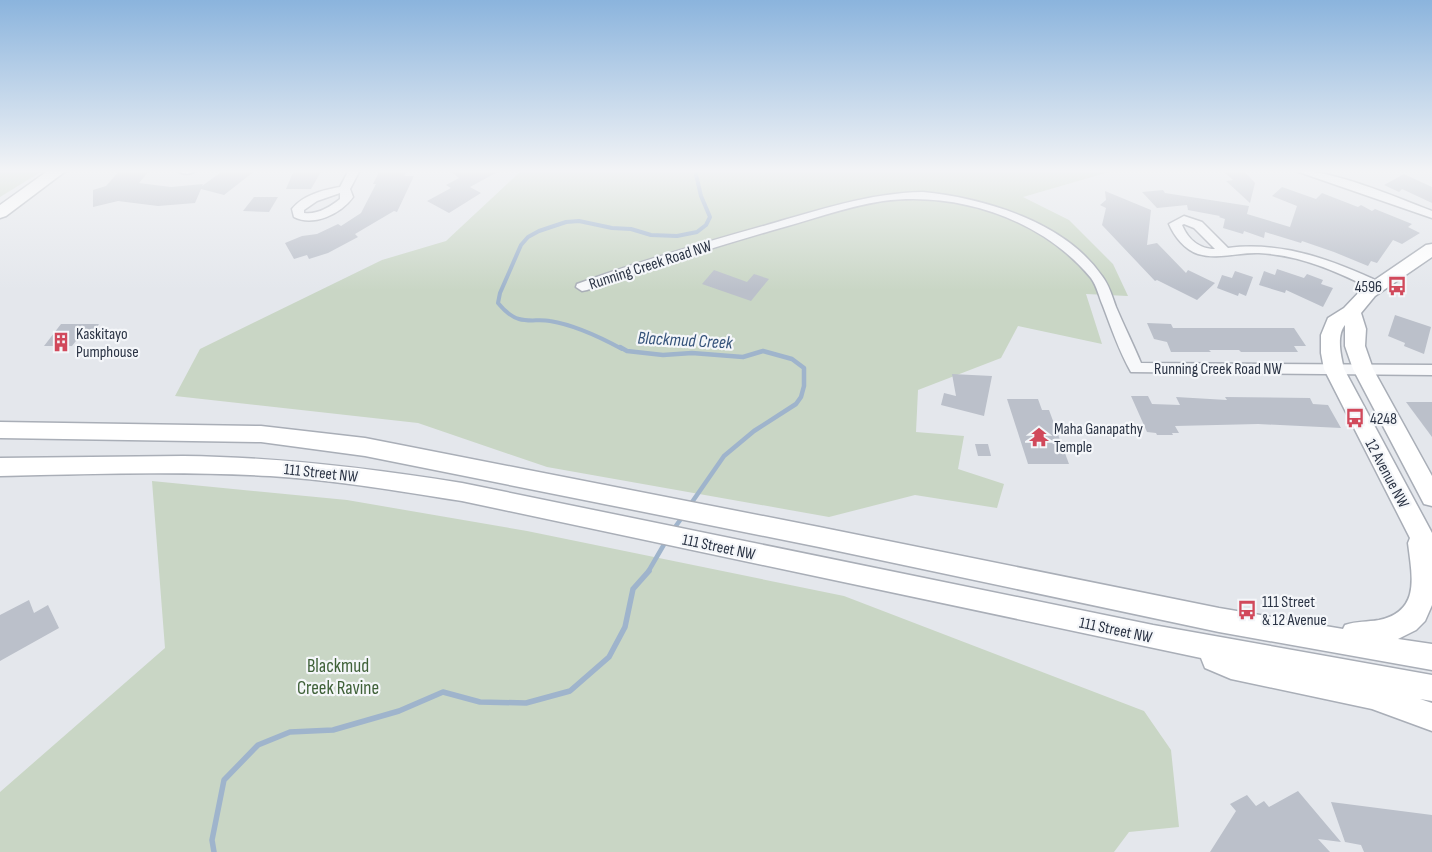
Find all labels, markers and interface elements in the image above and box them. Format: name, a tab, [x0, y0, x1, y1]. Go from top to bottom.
street label: Running Creek Road NW	[587, 236, 715, 294]
bus stop icon: 4596	[1386, 275, 1408, 297]
place label: 4596	[1355, 278, 1382, 297]
place label: Kaskitayo Pumphouse	[76, 325, 139, 362]
water label: Blackmud Creek	[637, 328, 734, 354]
building icon: Kaskitayo Pumphouse	[50, 331, 72, 353]
street label: Running Creek Road NW	[1154, 360, 1283, 379]
bus stop icon: 4248	[1344, 407, 1366, 429]
place label: 4248	[1370, 410, 1397, 429]
place label: Maha Ganapathy Temple	[1054, 420, 1143, 457]
temple icon: Maha Ganapathy Temple	[1028, 426, 1050, 448]
street label: 12 Avenue NW	[1361, 436, 1413, 512]
street label: 111 Street NW	[283, 460, 359, 487]
street label: 111 Street NW	[680, 530, 758, 565]
place label: 111 Street & 12 Avenue	[1262, 593, 1327, 630]
bus stop icon: 111 Street & 12 Avenue	[1236, 599, 1258, 621]
street label: 111 Street NW	[1077, 613, 1155, 648]
park label: Blackmud Creek Ravine	[297, 655, 379, 700]

